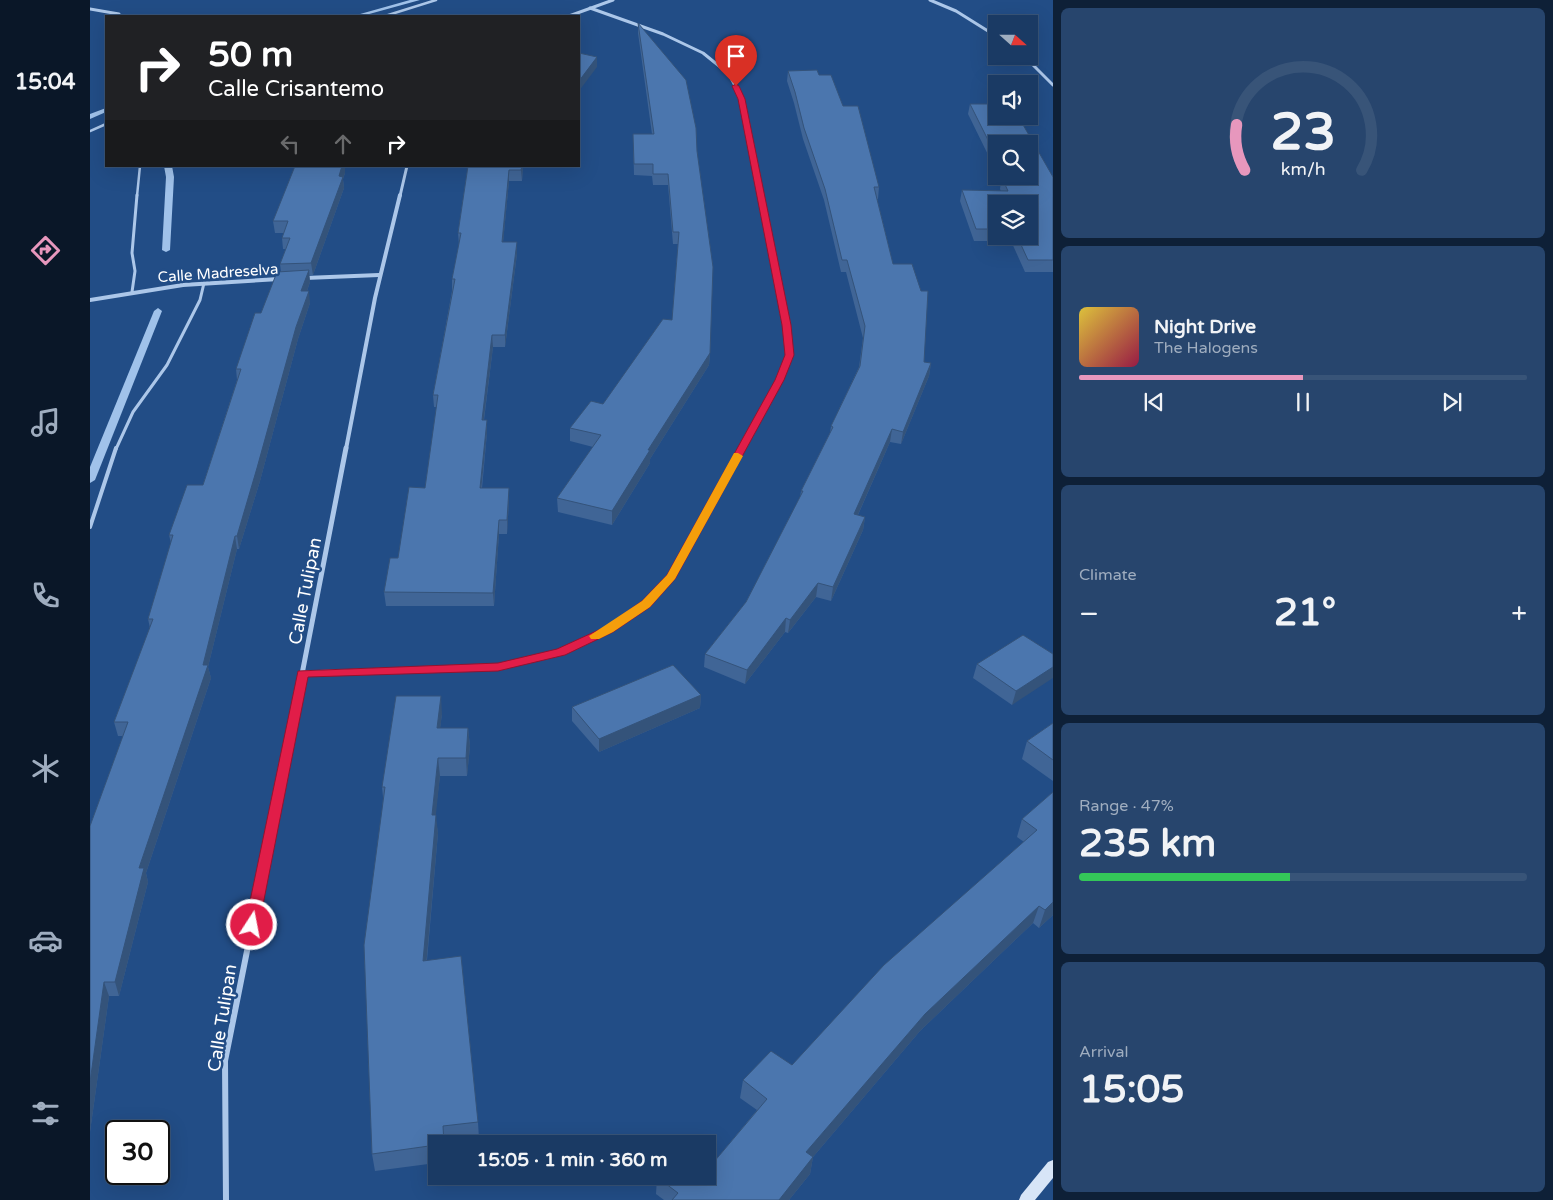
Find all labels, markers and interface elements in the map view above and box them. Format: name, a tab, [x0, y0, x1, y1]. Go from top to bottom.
north arrow	[988, 15, 1038, 65]
map controls	[988, 15, 1038, 245]
text: 50 m	[208, 34, 293, 76]
icon: right	[125, 35, 190, 100]
pin	[715, 35, 757, 86]
icon: arrive	[722, 42, 750, 70]
text: 15:04	[15, 69, 75, 95]
button: sound	[988, 75, 1038, 125]
text: Calle Crisantemo	[208, 76, 384, 102]
text: 23	[1270, 101, 1336, 164]
icon: left	[276, 130, 304, 158]
icon: ahead	[329, 130, 357, 158]
icon: right	[382, 130, 410, 158]
button: search	[988, 135, 1038, 185]
text: km/h	[1281, 159, 1325, 180]
button: layers	[988, 195, 1038, 245]
icon: directions	[28, 233, 63, 268]
street label: Calle Madreselva	[157, 260, 279, 286]
text: Night Drive	[1154, 316, 1256, 338]
text: The Halogens	[1154, 338, 1258, 358]
icon: previous	[1140, 388, 1168, 416]
icon: pause	[1289, 388, 1317, 416]
icon: next	[1438, 388, 1466, 416]
icon: music	[28, 405, 63, 440]
street label: Calle Tulipan	[284, 536, 326, 646]
text: Climate	[1079, 565, 1137, 585]
icon: phone	[28, 578, 63, 613]
text: 21°	[1274, 590, 1336, 636]
text: −	[1079, 597, 1099, 631]
text: +	[1511, 597, 1527, 631]
icon: climate	[28, 751, 63, 786]
text: Range · 47%	[1079, 796, 1174, 816]
text: 235 km	[1079, 821, 1216, 867]
position arrow	[225, 898, 277, 950]
icon: car	[28, 923, 63, 958]
street label: Calle Tulipan	[203, 963, 241, 1073]
text: Arrival	[1079, 1042, 1128, 1062]
text: 15:05	[1079, 1067, 1184, 1113]
icon: filters	[28, 1096, 63, 1131]
speed limit sign: 30	[105, 1120, 170, 1185]
text: 15:05 · 1 min · 360 m	[476, 1149, 668, 1171]

